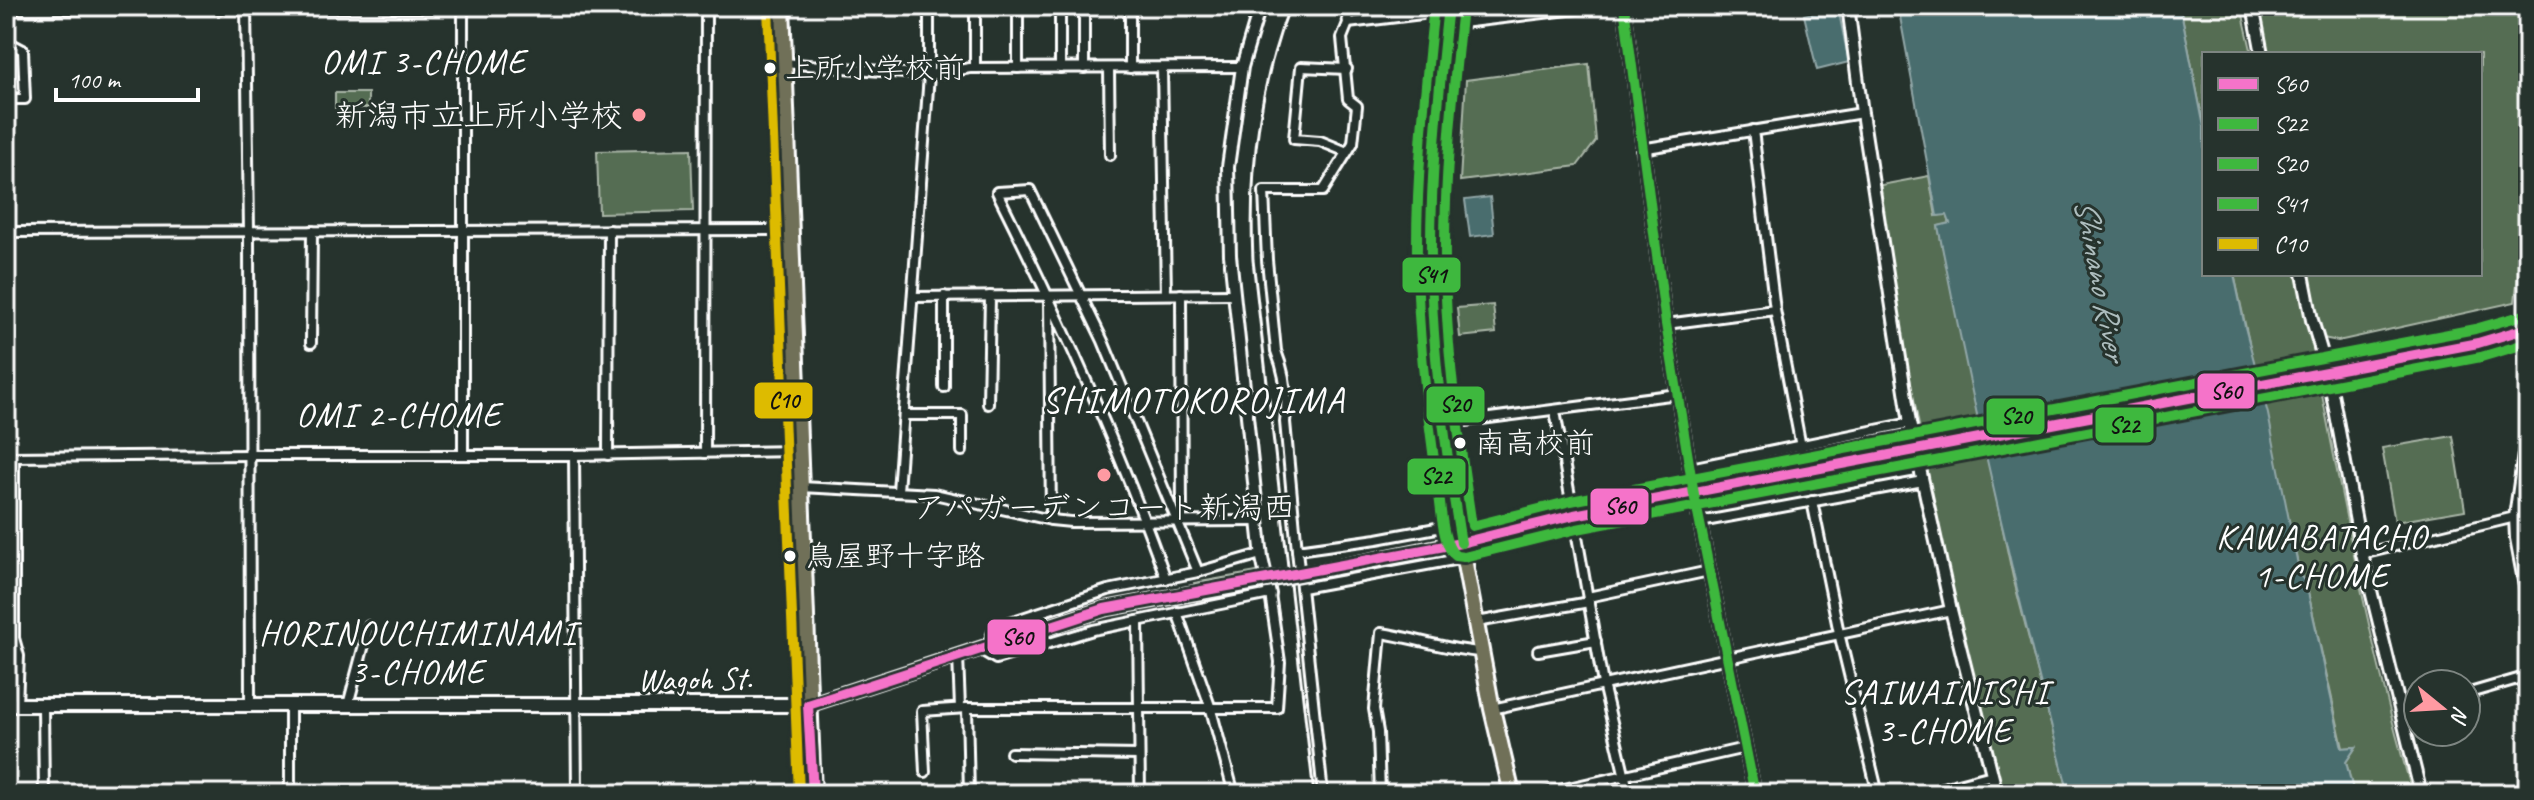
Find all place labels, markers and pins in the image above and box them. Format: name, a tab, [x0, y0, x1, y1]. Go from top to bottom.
place label: 上所小学校前	[785, 49, 965, 87]
marker: 上所小学校前	[762, 60, 778, 76]
place label: 新潟市立上所小学校	[335, 95, 623, 136]
marker: 新潟市立上所小学校	[630, 106, 648, 124]
place label: 南高校前	[1475, 424, 1595, 462]
marker: 南高校前	[1452, 435, 1468, 451]
marker: アパガーデンコート新潟西	[1095, 466, 1113, 484]
place label: アパガーデンコート新潟西	[913, 487, 1295, 528]
place label: 鳥屋野十字路	[805, 537, 985, 575]
marker: 鳥屋野十字路	[782, 548, 798, 564]

